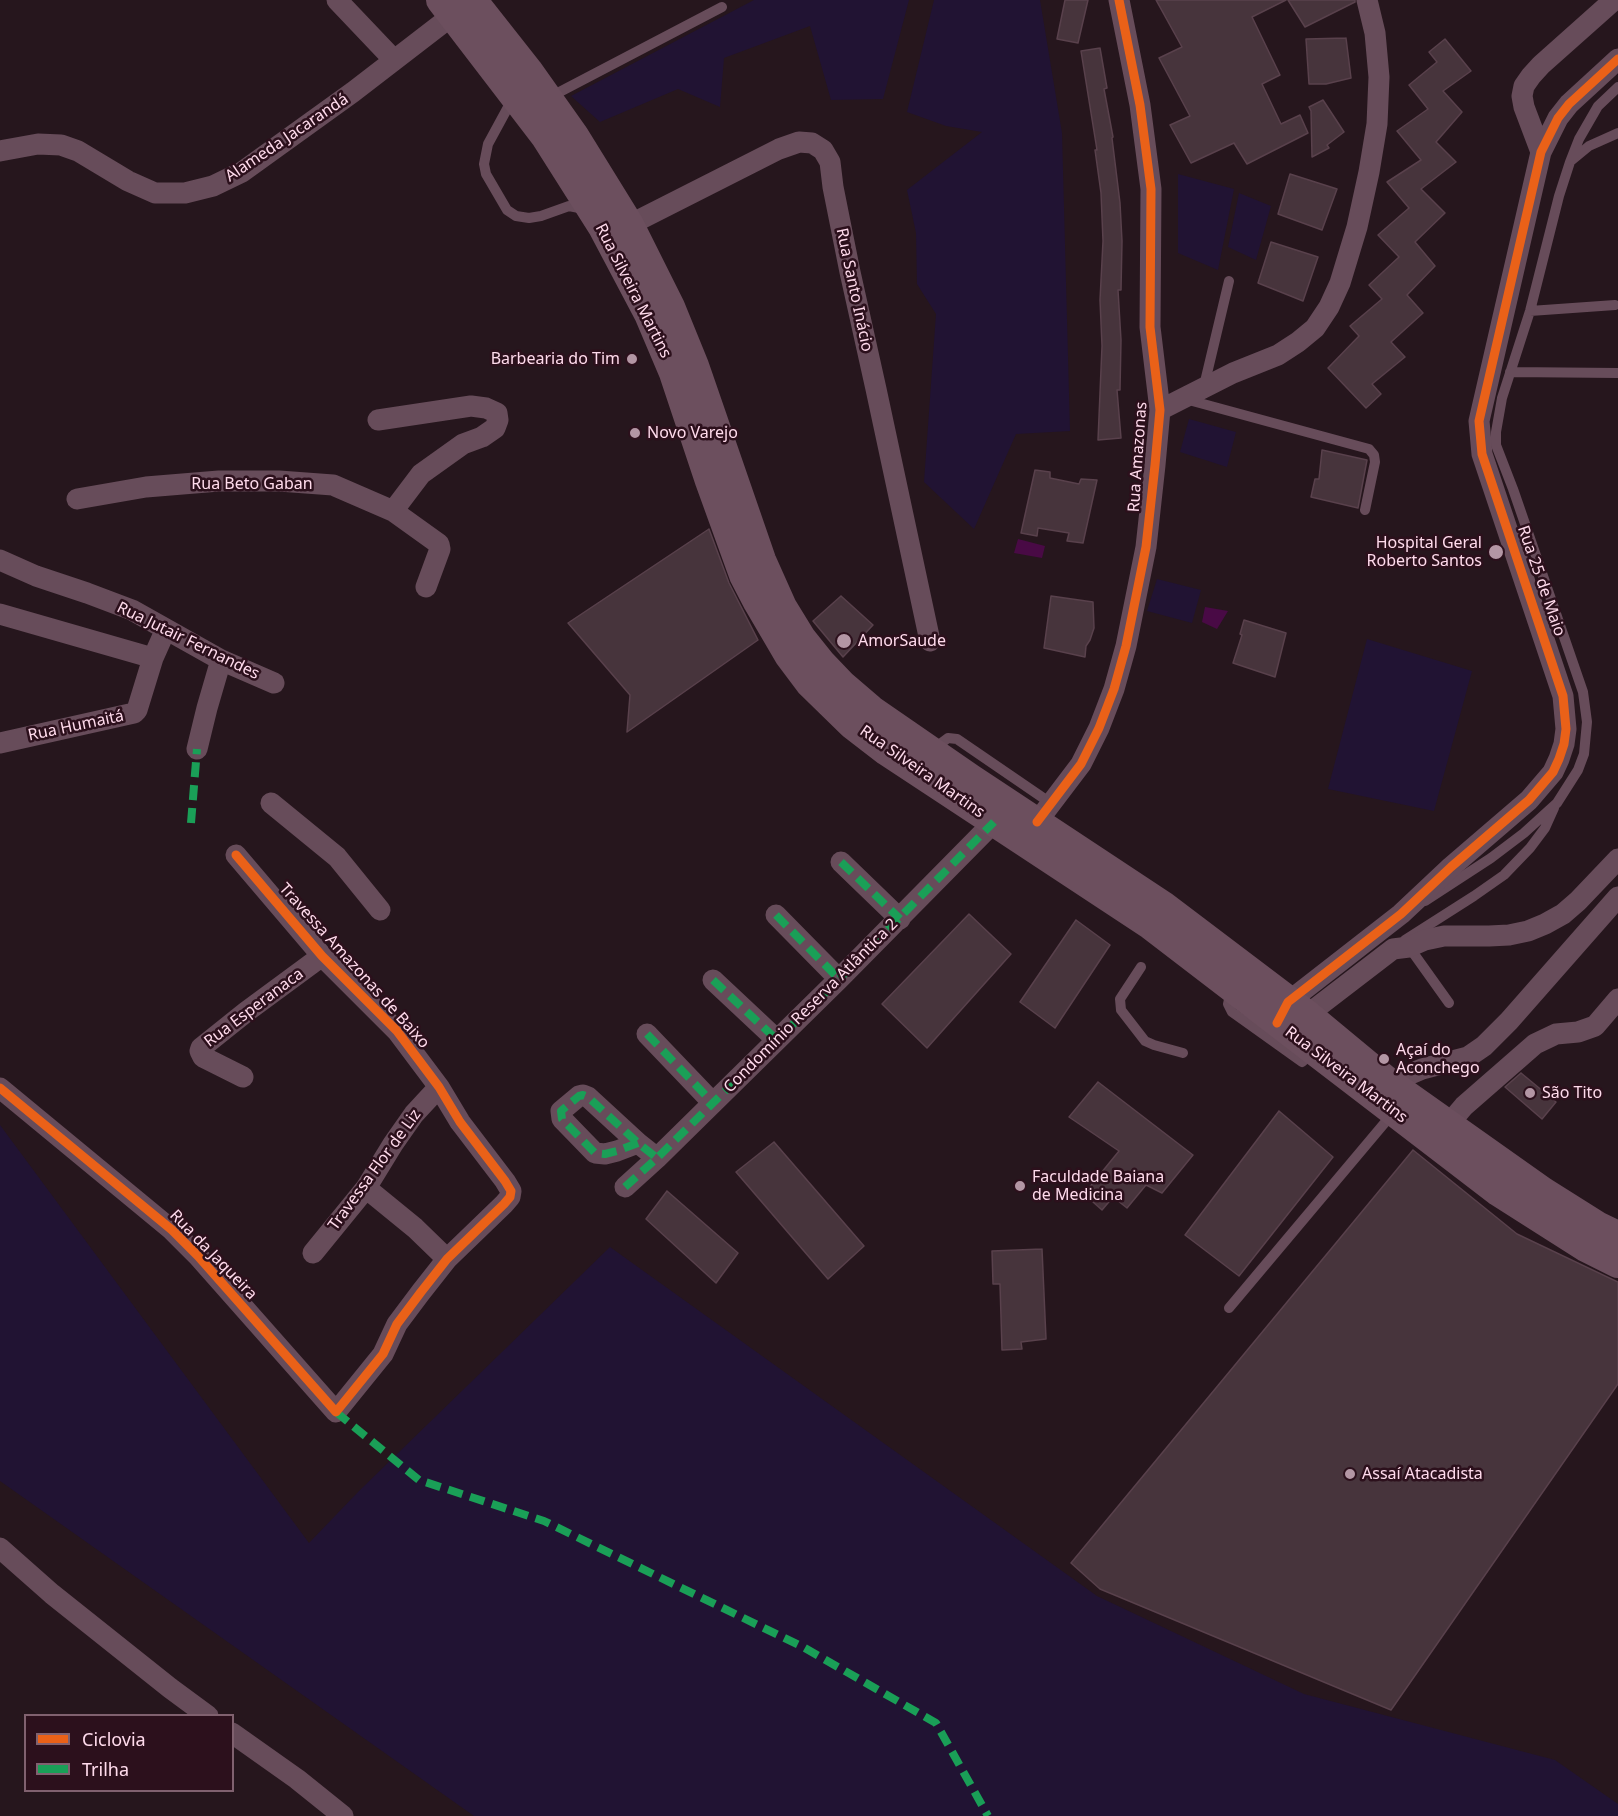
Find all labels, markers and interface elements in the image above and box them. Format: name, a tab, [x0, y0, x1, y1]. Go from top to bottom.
street label: Alameda Jacarandá	[222, 90, 352, 186]
street label: Rua Silveira Martins	[591, 221, 675, 361]
street label: Rua Santo Inácio	[832, 226, 876, 354]
place label: Barbearia do Tim	[491, 349, 620, 369]
marker: Barbearia do Tim	[625, 352, 639, 366]
street label: Rua Amazonas	[1125, 401, 1151, 513]
place label: Novo Varejo	[647, 423, 738, 443]
marker: Novo Varejo	[628, 426, 642, 440]
street label: Rua Beto Gaban	[191, 474, 313, 494]
street label: Rua 25 de Maio	[1513, 523, 1569, 639]
place label: Hospital Geral Roberto Santos	[1367, 533, 1482, 571]
marker: Hospital Geral Roberto Santos	[1487, 543, 1505, 561]
street label: Rua Jutair Fernandes	[114, 598, 262, 684]
place label: AmorSaude	[858, 631, 946, 651]
marker: AmorSaude	[835, 632, 853, 650]
street label: Rua Humaitá	[26, 706, 126, 746]
street label: Rua Silveira Martins	[856, 722, 988, 822]
street label: Travessa Amazonas de Baixo	[275, 880, 433, 1052]
street label: Condomínio Reserva Atlântica 2	[720, 915, 902, 1097]
street label: Rua Esperanaca	[201, 964, 307, 1052]
street label: Rua Silveira Martins	[1281, 1023, 1411, 1127]
place label: Açaí do Aconchego	[1396, 1040, 1480, 1078]
marker: Açaí do Aconchego	[1377, 1052, 1391, 1066]
place label: São Tito	[1542, 1083, 1602, 1103]
marker: São Tito	[1523, 1086, 1537, 1100]
street label: Travessa Flor de Liz	[325, 1106, 425, 1234]
place label: Faculdade Baiana de Medicina	[1032, 1167, 1164, 1205]
marker: Faculdade Baiana de Medicina	[1013, 1179, 1027, 1193]
street label: Rua da Jaqueira	[165, 1206, 261, 1304]
place label: Assaí Atacadista	[1362, 1464, 1483, 1484]
marker: Assaí Atacadista	[1343, 1467, 1357, 1481]
legend	[24, 1714, 234, 1792]
text: Ciclovia	[82, 1727, 146, 1751]
text: Trilha	[82, 1757, 129, 1781]

